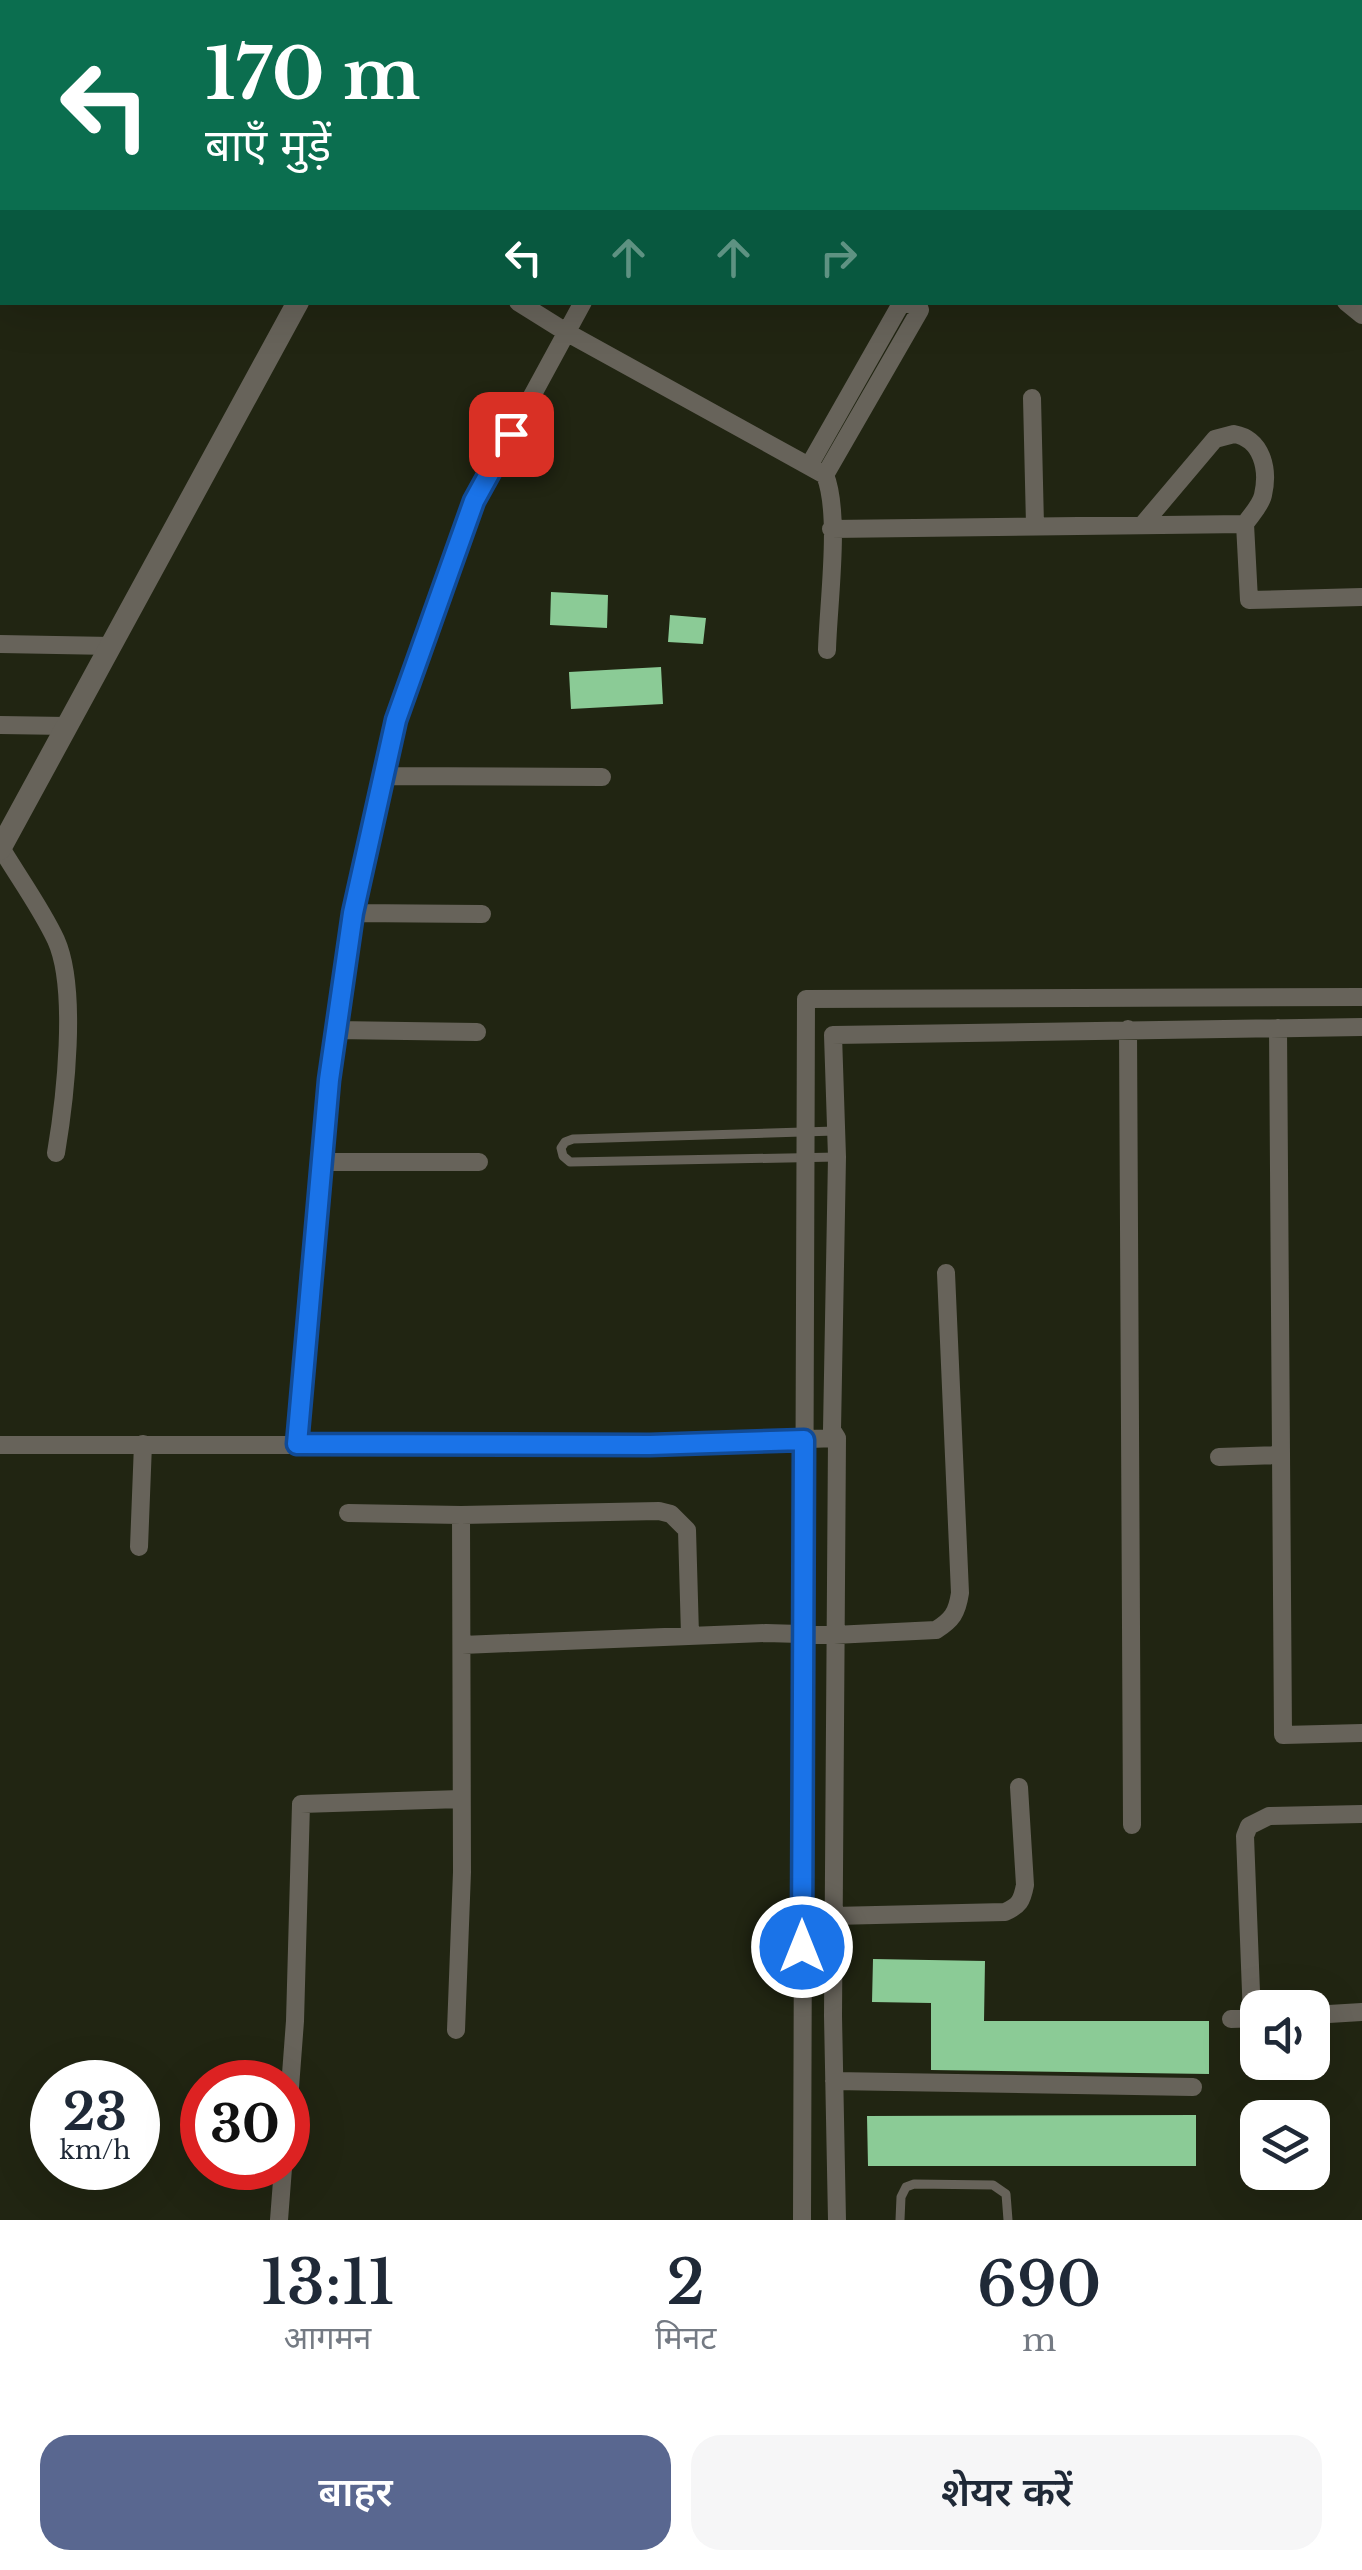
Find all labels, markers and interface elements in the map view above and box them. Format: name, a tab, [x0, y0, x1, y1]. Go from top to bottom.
text: 170 m	[205, 31, 421, 118]
icon: left	[40, 40, 170, 170]
text: बाएँ मुड़ें	[205, 117, 331, 173]
icon: left	[496, 230, 551, 285]
icon: ahead	[601, 230, 656, 285]
icon: ahead	[706, 230, 761, 285]
icon: right	[811, 230, 866, 285]
pin	[469, 392, 554, 477]
icon: arrive	[484, 407, 539, 462]
position arrow	[750, 1895, 854, 1999]
map controls	[1240, 1990, 1330, 2190]
button: sound	[1240, 1990, 1330, 2080]
speed limit sign: 30	[180, 2060, 310, 2190]
text: 23	[63, 2081, 127, 2144]
button: layers	[1240, 2100, 1330, 2190]
text: km/h	[60, 2135, 130, 2166]
text: 13:11	[261, 2246, 395, 2320]
text: 2	[667, 2246, 705, 2320]
text: 690	[977, 2248, 1101, 2322]
text: आगमन	[284, 2318, 371, 2358]
text: मिनट	[655, 2318, 716, 2358]
text: m	[1022, 2320, 1056, 2360]
button: बाहर	[40, 2435, 671, 2550]
button: शेयर करें	[691, 2435, 1322, 2550]

